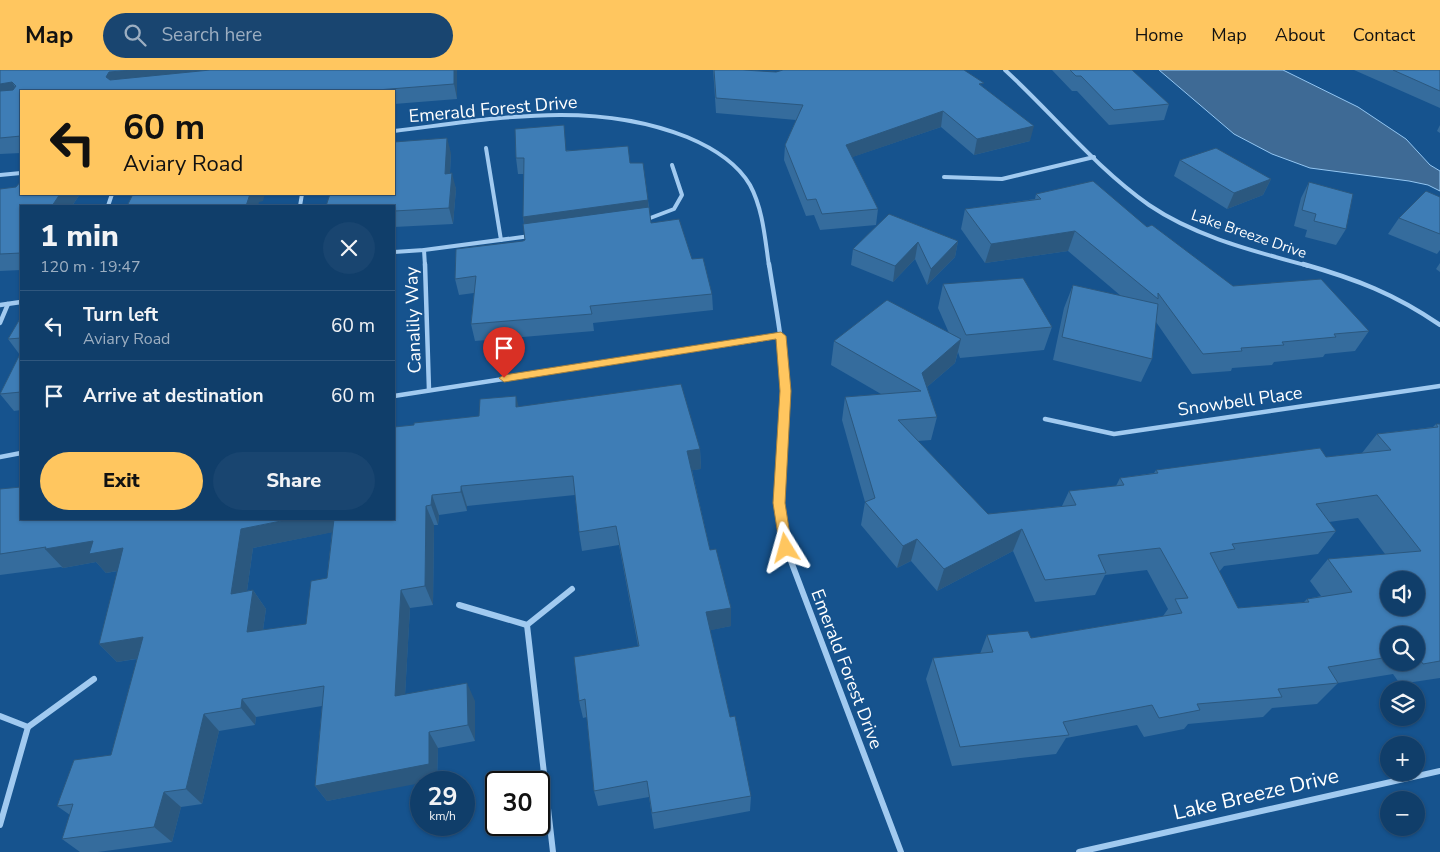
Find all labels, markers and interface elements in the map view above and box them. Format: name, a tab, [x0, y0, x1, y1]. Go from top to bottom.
search box	[103, 13, 453, 58]
text: Map	[25, 19, 73, 51]
icon: search	[121, 21, 149, 49]
text: Search here	[161, 22, 262, 48]
text: Home	[1135, 23, 1183, 47]
text: Map	[1211, 23, 1247, 47]
text: About	[1275, 23, 1325, 47]
text: Contact	[1353, 23, 1415, 47]
street label: Emerald Forest Drive	[408, 90, 578, 128]
text: 60 m	[123, 104, 205, 151]
icon: left	[40, 110, 105, 175]
text: Aviary Road	[123, 149, 243, 179]
street label: Lake Breeze Drive	[1189, 205, 1309, 263]
text: 1 min	[40, 216, 119, 257]
button: close	[323, 222, 375, 274]
text: 120 m · 19:47	[40, 256, 141, 278]
street label: Canalily Way	[399, 265, 427, 374]
text: Turn left	[83, 302, 158, 328]
icon: left	[40, 312, 68, 340]
text: 60 m	[331, 313, 375, 339]
pin	[483, 327, 525, 378]
text: Aviary Road	[83, 328, 170, 350]
icon: arrive	[490, 334, 518, 362]
street label: Snowbell Place	[1176, 380, 1304, 422]
icon: arrive	[40, 382, 68, 410]
text: Arrive at destination	[83, 383, 264, 409]
text: 60 m	[331, 383, 375, 409]
button: Exit	[40, 452, 203, 510]
button: Share	[213, 452, 375, 510]
position arrow	[759, 521, 811, 573]
map controls	[1380, 571, 1425, 836]
button: sound	[1380, 571, 1425, 616]
street label: Emerald Forest Drive	[805, 586, 889, 752]
button: search	[1380, 626, 1425, 671]
button: layers	[1380, 681, 1425, 726]
button: +	[1380, 736, 1425, 781]
street label: Lake Breeze Drive	[1170, 761, 1342, 827]
speed limit sign: 30	[485, 771, 550, 836]
text: 29	[427, 780, 458, 814]
button: −	[1380, 791, 1425, 836]
text: km/h	[429, 808, 456, 824]

